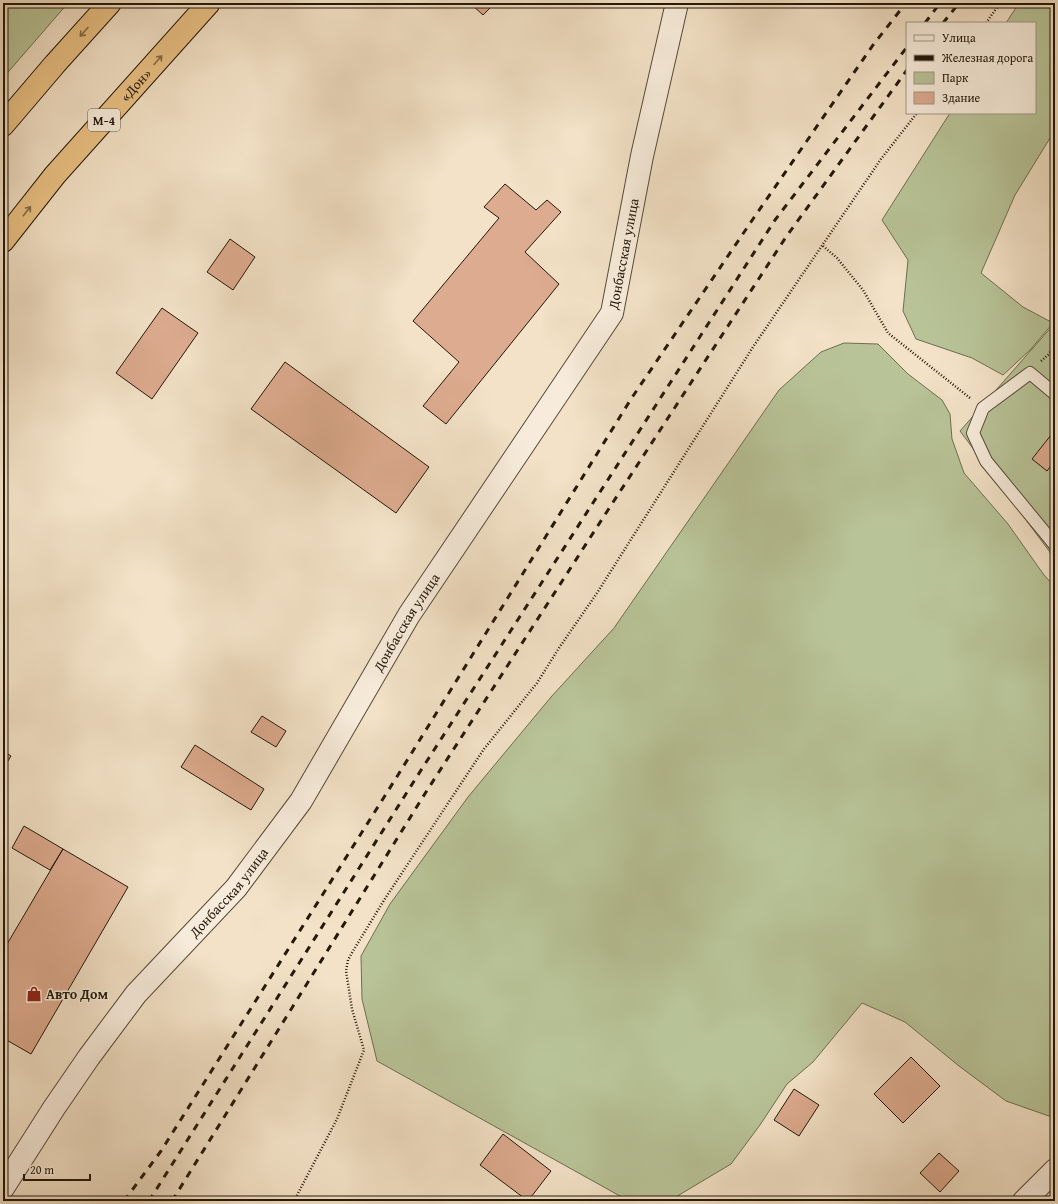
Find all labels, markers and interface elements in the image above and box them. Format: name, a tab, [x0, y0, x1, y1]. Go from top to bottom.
legend	[906, 22, 1036, 114]
one-way arrow	[79, 27, 89, 37]
text: Улица	[942, 29, 976, 46]
text: Железная дорога	[941, 49, 1033, 66]
one-way arrow	[153, 55, 162, 65]
street label: «Дон»	[116, 64, 156, 106]
text: Парк	[942, 69, 969, 86]
text: Здание	[942, 89, 981, 106]
road number: М-4	[88, 109, 120, 131]
street label: Донбасская улица	[603, 196, 644, 312]
one-way arrow	[23, 205, 31, 216]
street label: Донбасская улица	[368, 569, 445, 676]
street label: Донбасская улица	[184, 843, 273, 942]
place label: Авто Дом	[46, 984, 109, 1004]
shop icon: Авто Дом	[25, 985, 43, 1003]
scale bar	[24, 1156, 90, 1182]
text: 20 m	[30, 1161, 54, 1178]

